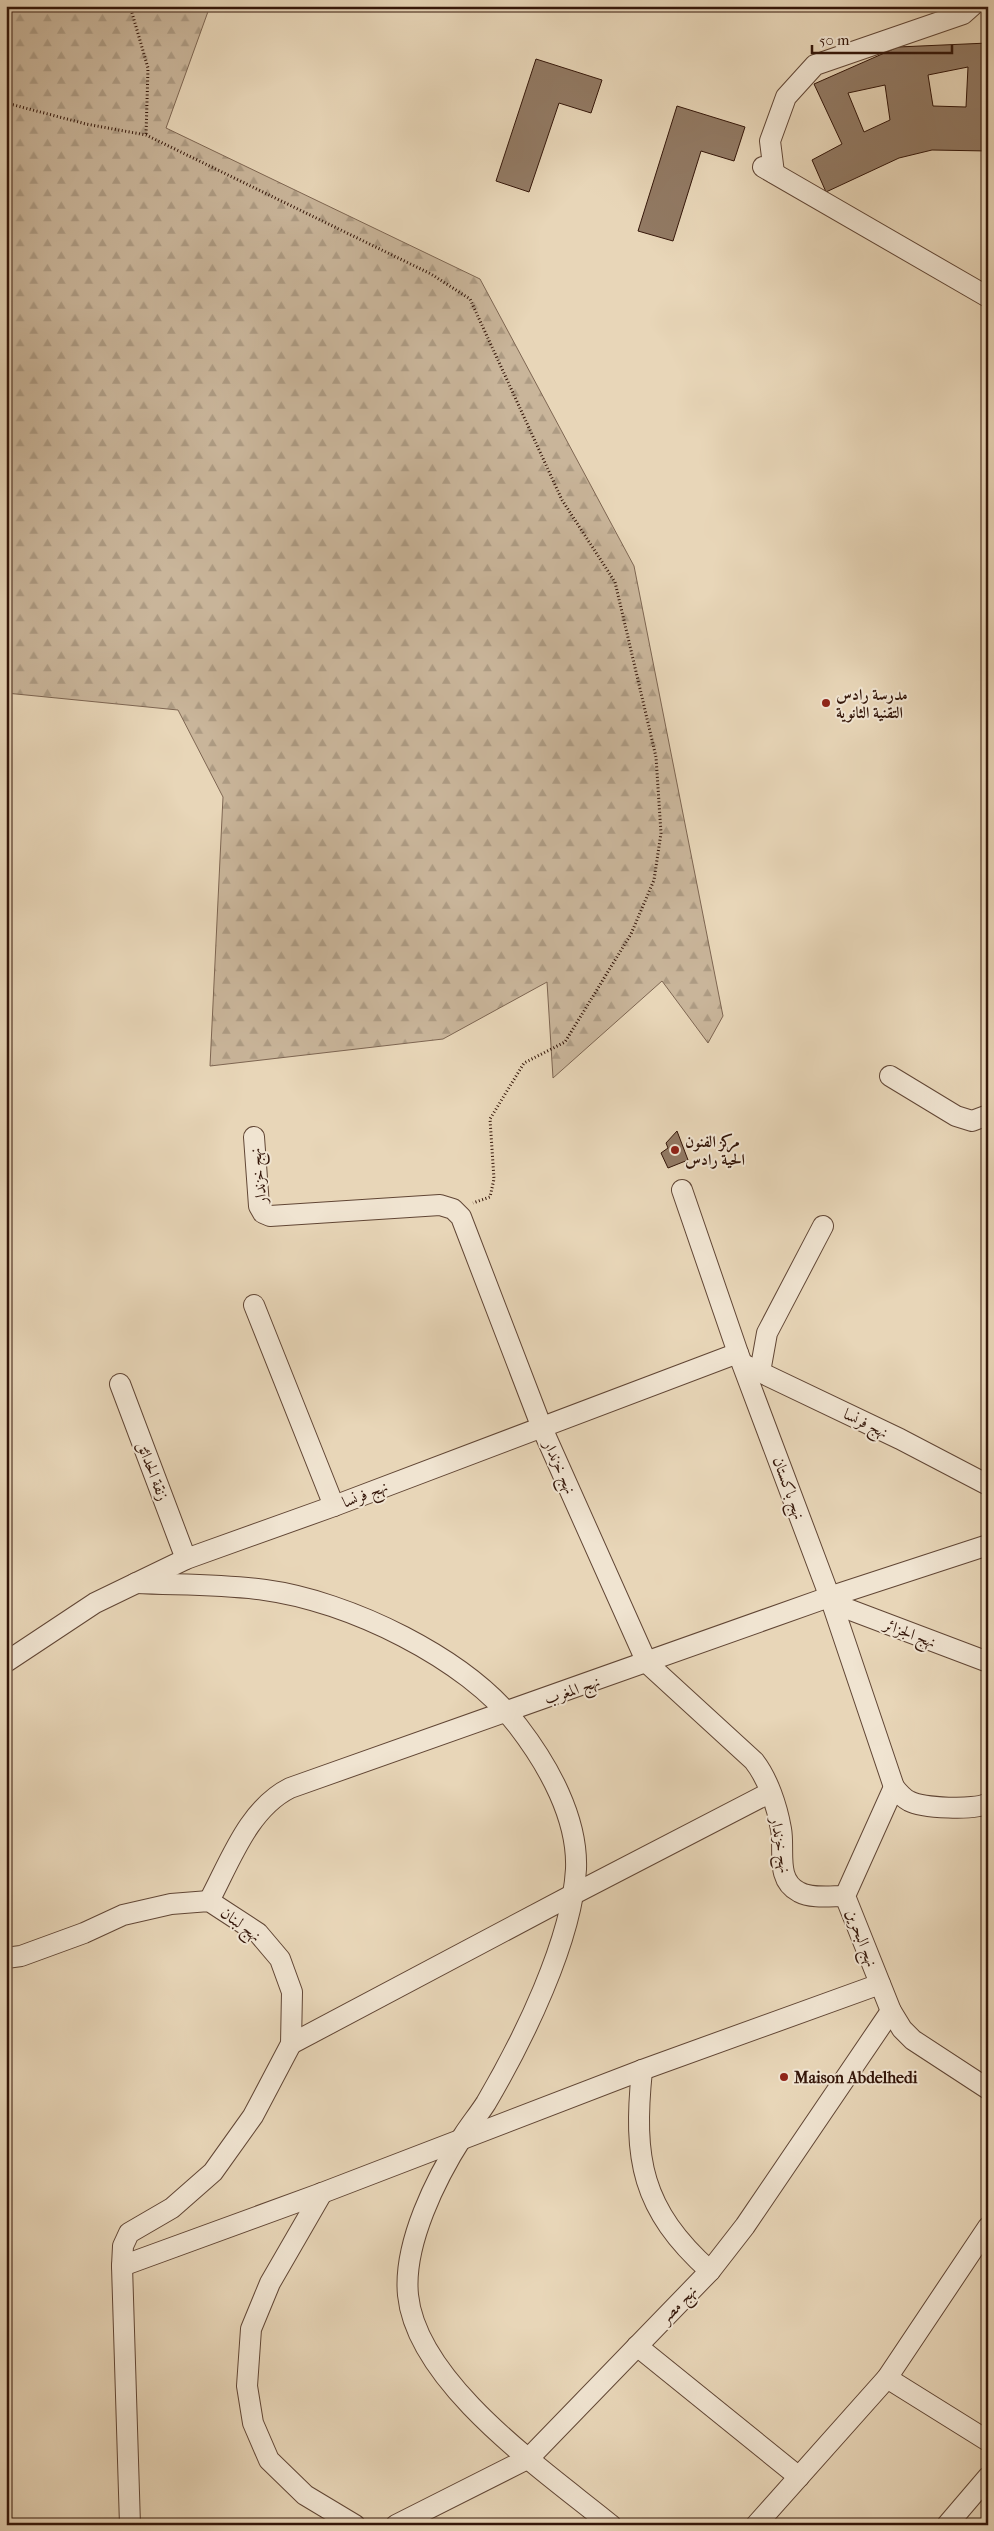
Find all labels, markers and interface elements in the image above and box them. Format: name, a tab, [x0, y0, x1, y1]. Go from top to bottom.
scale bar	[812, 22, 952, 54]
text: 50 m	[819, 31, 850, 49]
place label: مدرسة رادس التقنية الثانوية	[836, 685, 908, 723]
marker: مدرسة رادس التقنية الثانوية	[820, 697, 832, 709]
place label: مركز الفنون الحية رادس	[685, 1132, 745, 1169]
marker: مركز الفنون الحية رادس	[669, 1144, 681, 1156]
street label: نهج خزندار	[245, 1146, 276, 1207]
street label: نهج فرنسا	[838, 1404, 891, 1446]
street label: نهج خزندار	[534, 1436, 580, 1499]
street label: زنقة الحدائق	[132, 1439, 173, 1504]
street label: نهج باكستان	[764, 1454, 809, 1524]
street label: نهج فرنسا	[339, 1477, 392, 1516]
street label: نهج الجزائر	[878, 1614, 939, 1656]
street label: نهج المغرب	[542, 1672, 604, 1713]
street label: نهج خزندار	[761, 1814, 795, 1875]
street label: نهج لبنان	[214, 1903, 265, 1949]
street label: نهج البحرين	[838, 1906, 882, 1971]
place label: Maison Abdelhedi	[793, 2068, 918, 2087]
marker: Maison Abdelhedi	[778, 2071, 790, 2083]
street label: نهج مصر	[654, 2281, 704, 2332]

